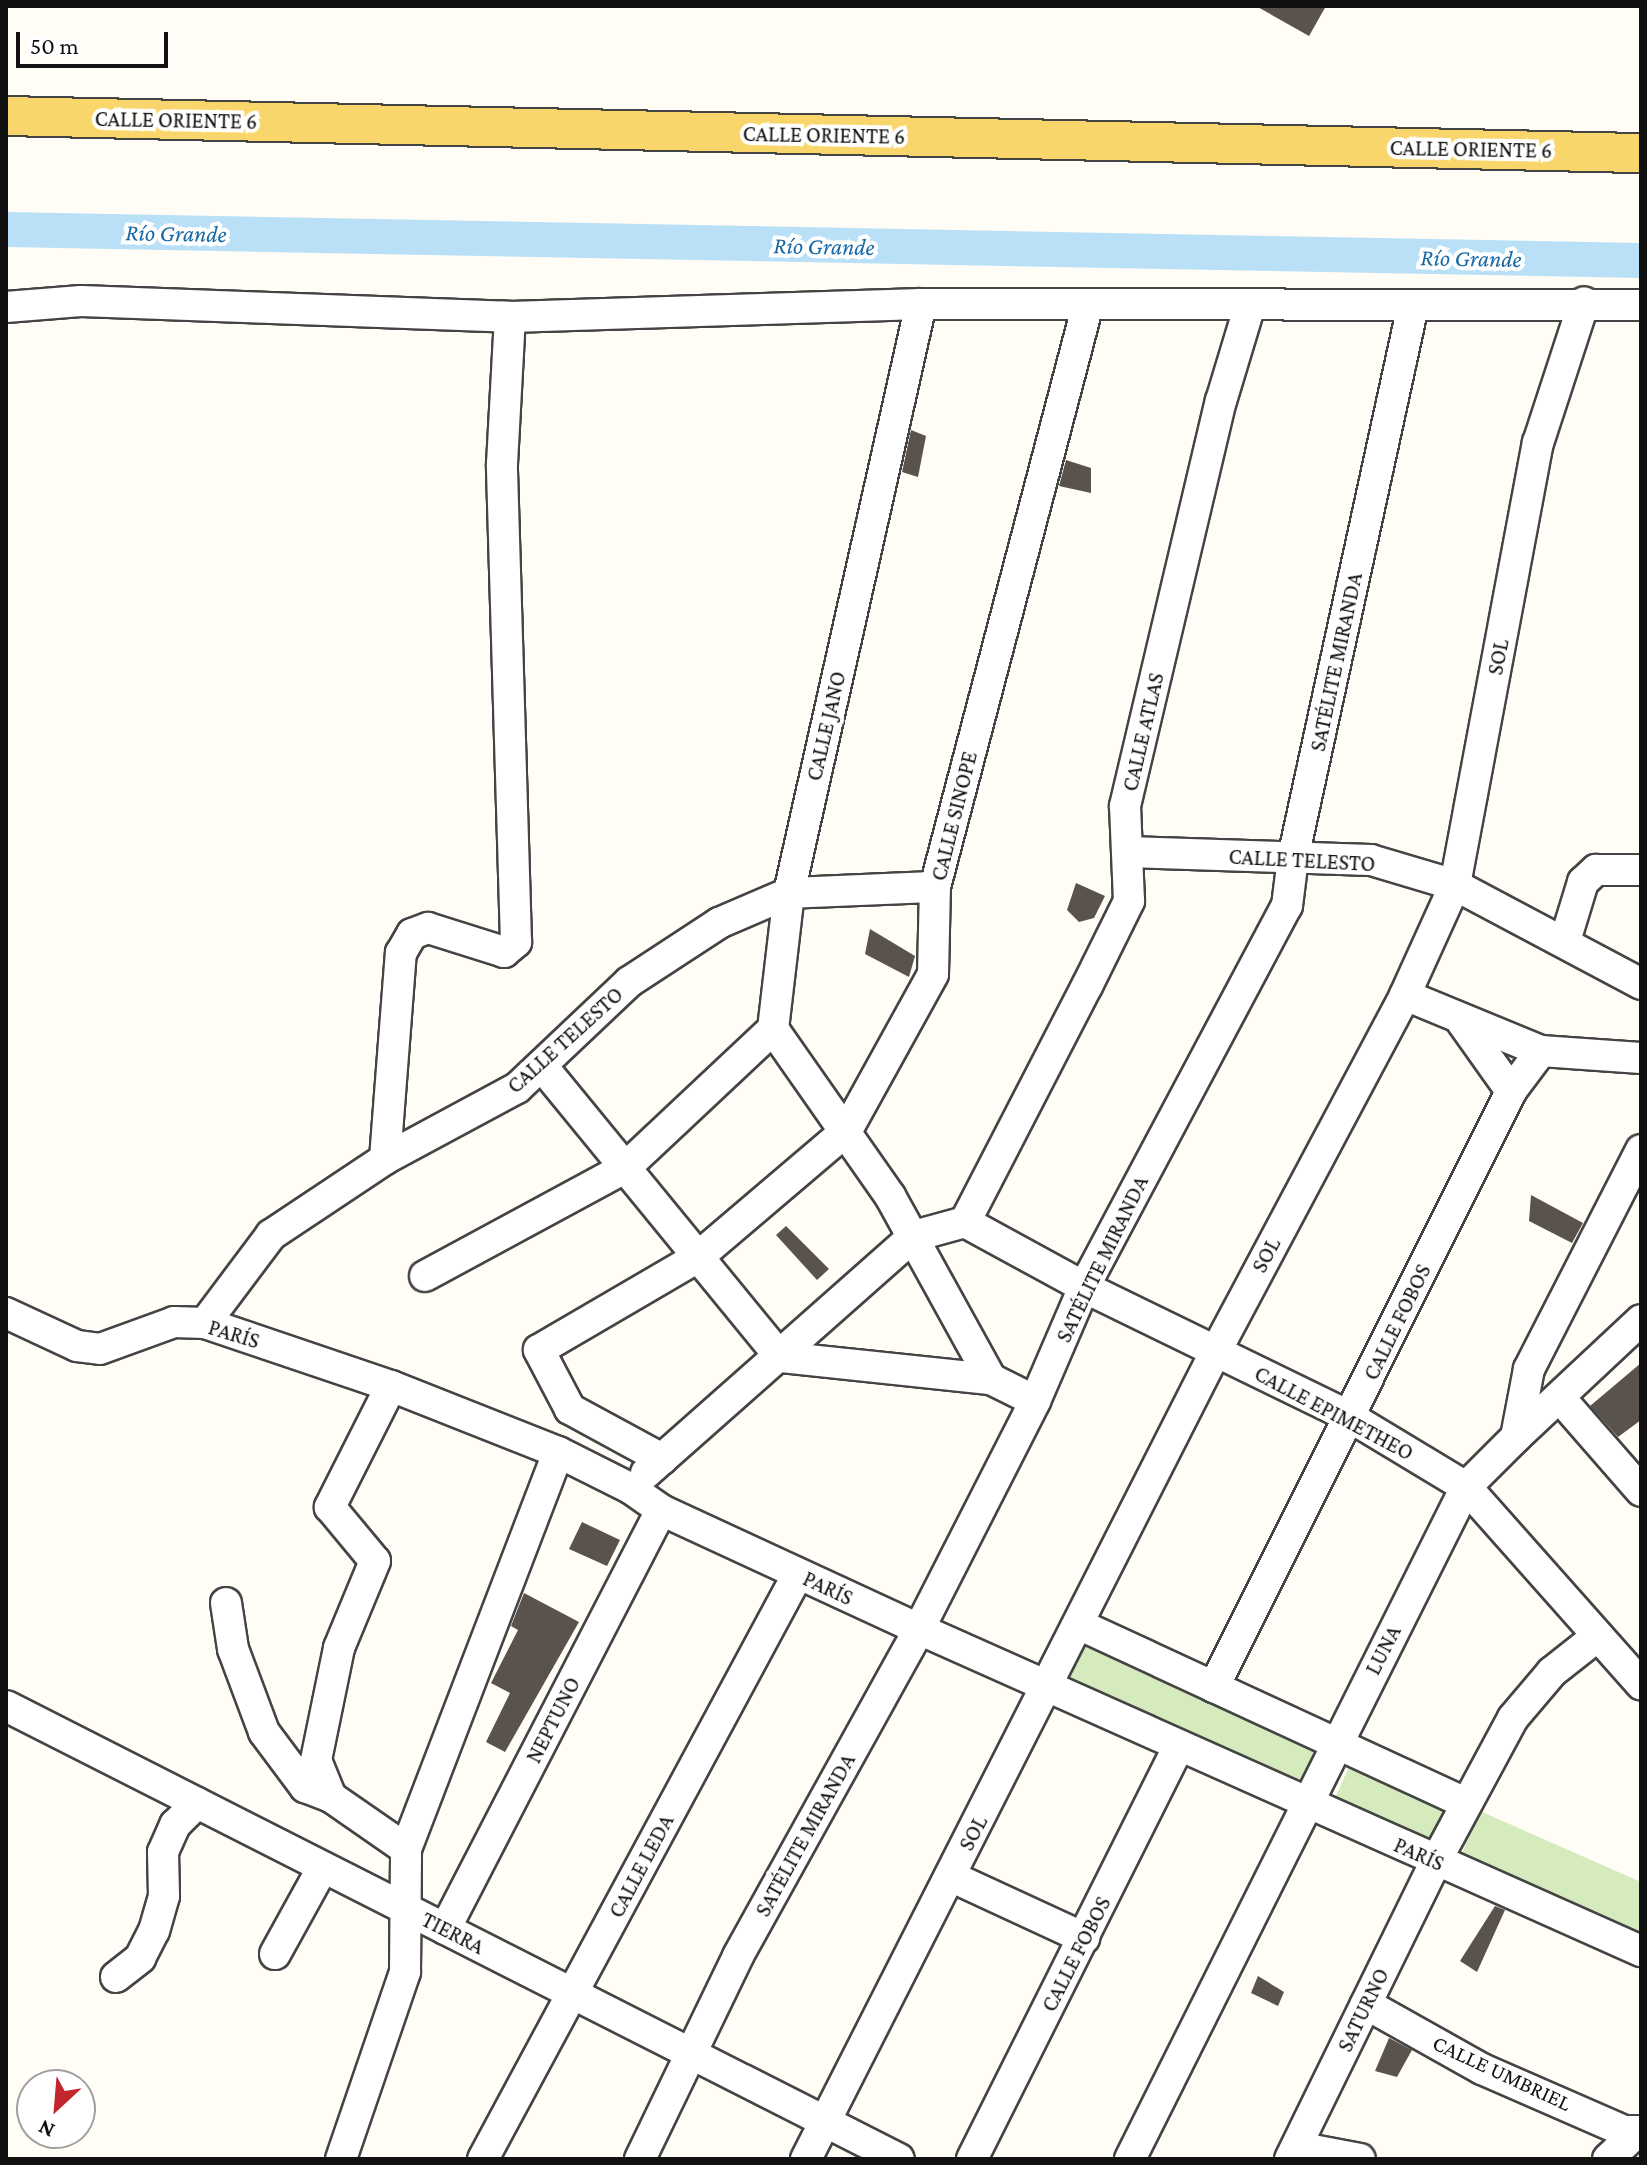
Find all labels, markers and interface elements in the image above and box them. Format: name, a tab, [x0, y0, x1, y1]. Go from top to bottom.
scale bar	[20, 16, 172, 66]
text: 50 m	[30, 32, 79, 59]
street label: CALLE ORIENTE 6	[95, 105, 257, 135]
street label: CALLE ORIENTE 6	[743, 120, 905, 150]
street label: CALLE ORIENTE 6	[1390, 134, 1552, 164]
water label: Río Grande	[125, 218, 227, 248]
water label: Río Grande	[773, 231, 875, 261]
water label: Río Grande	[1420, 243, 1522, 273]
street label: SATÉLITE MIRANDA	[1304, 570, 1368, 754]
street label: SOL	[1482, 637, 1514, 677]
street label: CALLE JANO	[801, 669, 851, 783]
street label: CALLE ATLAS	[1117, 670, 1169, 794]
street label: CALLE SINOPE	[925, 749, 983, 883]
street label: CALLE TELESTO	[1228, 843, 1376, 877]
street label: CALLE TELESTO	[502, 981, 628, 1099]
street label: SATÉLITE MIRANDA	[1050, 1171, 1154, 1347]
street label: SOL	[1246, 1233, 1286, 1277]
street label: CALLE FOBOS	[1358, 1260, 1436, 1384]
street label: PARÍS	[205, 1314, 263, 1354]
street label: CALLE EPIMETHEO	[1250, 1360, 1418, 1466]
street label: PARÍS	[799, 1565, 857, 1611]
street label: LUNA	[1359, 1621, 1407, 1679]
street label: NEPTUNO	[520, 1673, 586, 1767]
street label: SATÉLITE MIRANDA	[749, 1749, 861, 1921]
street label: CALLE LEDA	[603, 1810, 679, 1922]
street label: SOL	[953, 1811, 993, 1855]
street label: PARÍS	[1390, 1831, 1448, 1877]
street label: CALLE FOBOS	[1036, 1892, 1116, 2016]
street label: TIERRA	[417, 1906, 489, 1960]
street label: SATURNO	[1331, 1964, 1395, 2056]
street label: CALLE UMBRIEL	[1429, 2029, 1575, 2117]
north arrow	[16, 2069, 96, 2149]
text: N	[34, 2115, 58, 2144]

